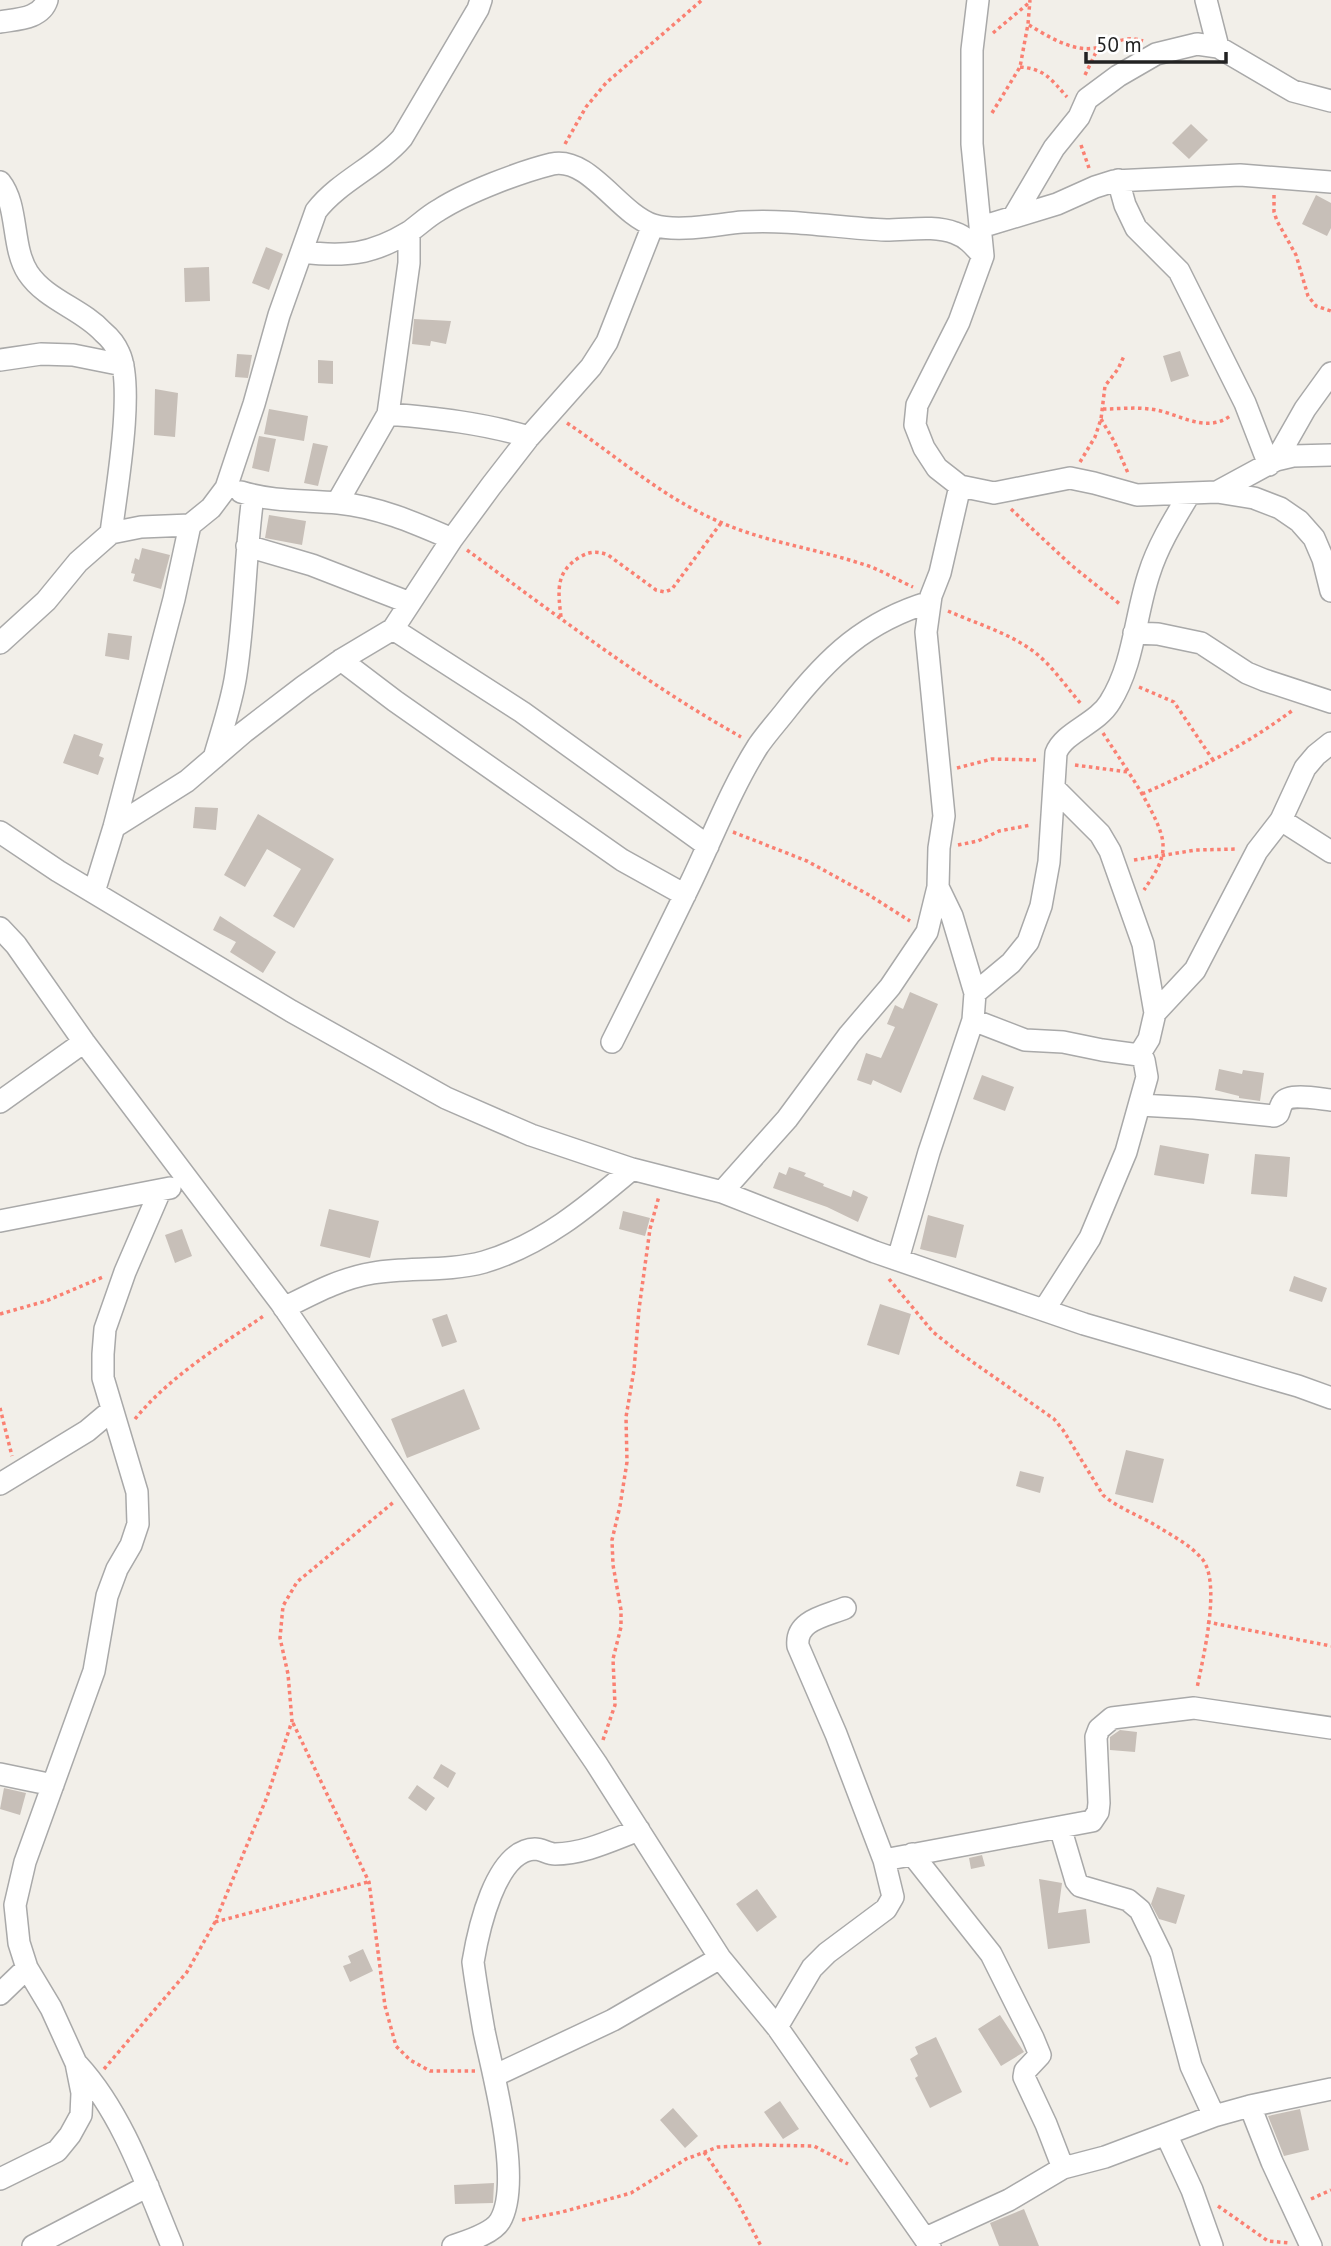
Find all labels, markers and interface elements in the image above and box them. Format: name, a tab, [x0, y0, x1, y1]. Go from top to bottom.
scale bar	[1086, 21, 1226, 65]
text: 50 m	[1096, 31, 1142, 58]

